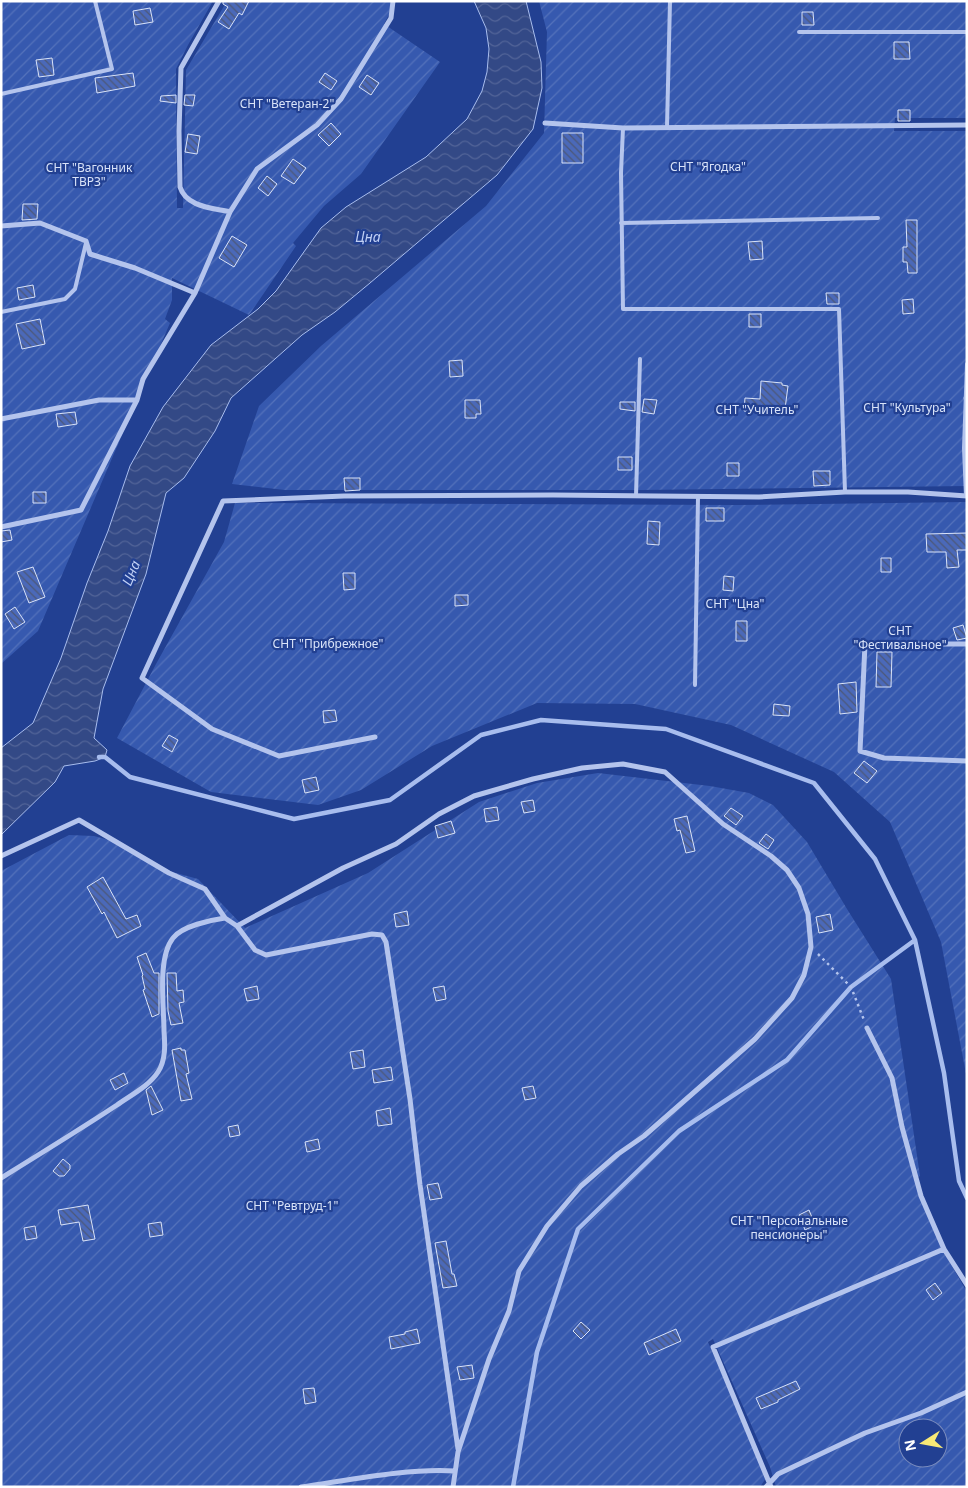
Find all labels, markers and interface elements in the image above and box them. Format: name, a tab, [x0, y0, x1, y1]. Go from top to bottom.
park label: СНТ "Ветеран-2"	[240, 95, 334, 112]
park label: СНТ "Ягодка"	[670, 158, 746, 175]
park label: СНТ "Вагонник ТВРЗ"	[46, 159, 133, 190]
water label: Цна	[355, 227, 381, 246]
park label: СНТ "Культура"	[863, 399, 951, 416]
park label: СНТ "Учитель"	[716, 401, 798, 418]
water label: Цна	[117, 557, 144, 588]
park label: СНТ "Цна"	[706, 595, 765, 612]
park label: СНТ "Фестивальное"	[853, 622, 947, 653]
park label: СНТ "Прибрежное"	[273, 635, 383, 652]
park label: СНТ "Ревтруд-1"	[246, 1197, 338, 1214]
park label: СНТ "Персональные пенсионеры"	[730, 1212, 848, 1243]
north arrow	[898, 1418, 948, 1468]
text: N	[899, 1438, 920, 1453]

